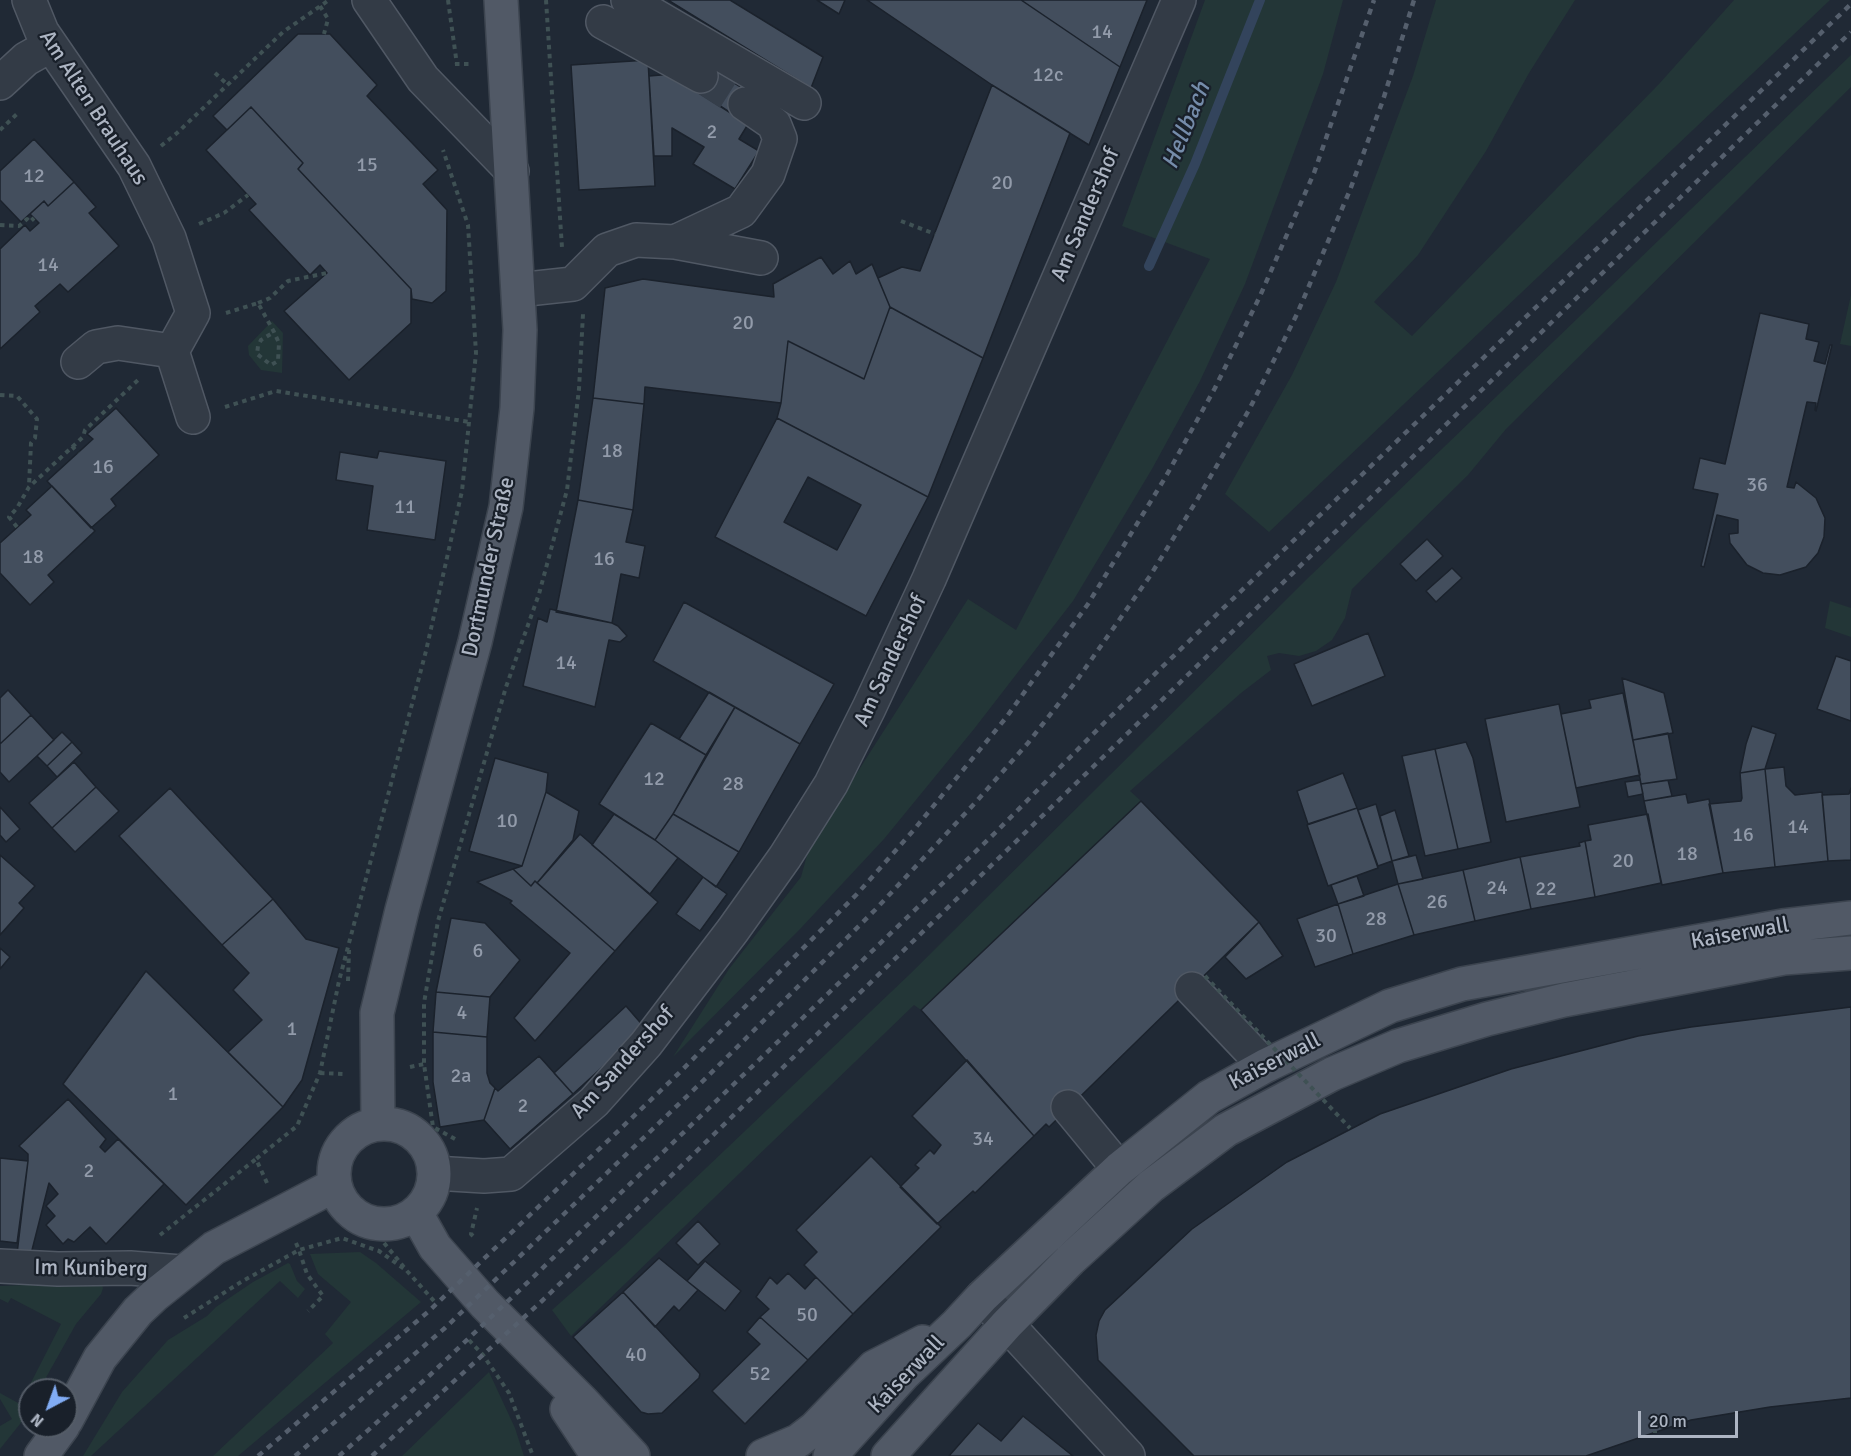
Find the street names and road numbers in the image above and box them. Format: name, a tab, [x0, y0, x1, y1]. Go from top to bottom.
street label: Am Alten Brauhaus	[33, 26, 153, 190]
street label: Am Sandershof	[1046, 144, 1126, 286]
street label: Dortmunder Straße	[457, 475, 521, 659]
street label: Am Sandershof	[849, 591, 933, 731]
street label: Kaiserwall	[1689, 912, 1791, 956]
street label: Am Sandershof	[566, 1001, 680, 1125]
street label: Kaiserwall	[1225, 1028, 1325, 1096]
street label: Im Kuniberg	[34, 1255, 148, 1283]
street label: Kaiserwall	[863, 1330, 951, 1420]

